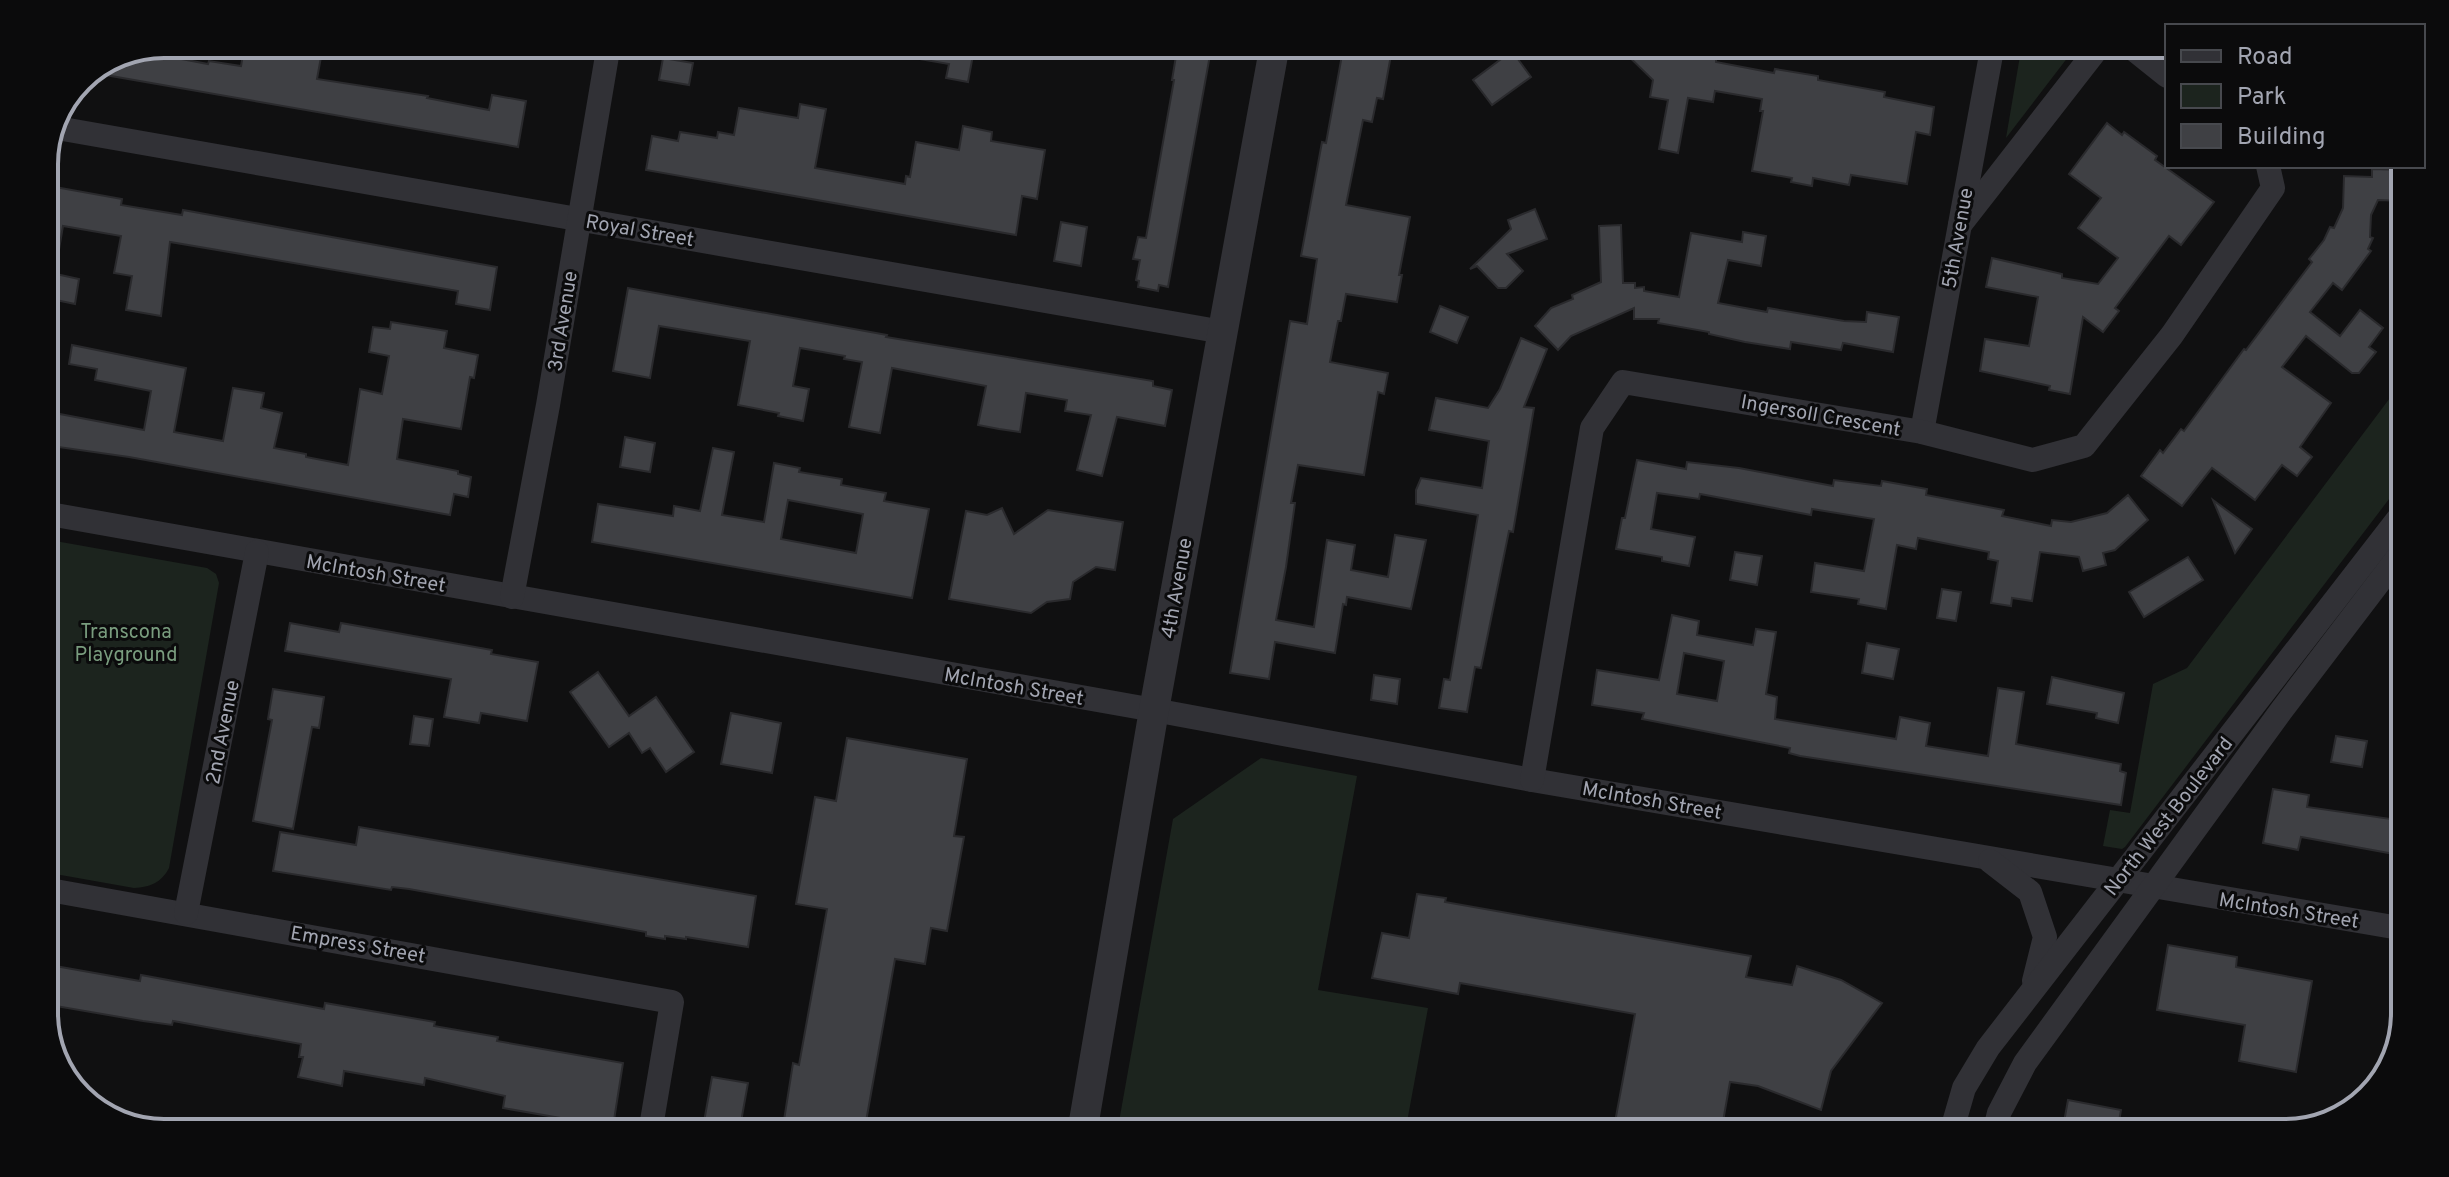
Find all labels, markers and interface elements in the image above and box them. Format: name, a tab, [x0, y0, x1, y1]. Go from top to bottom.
legend	[2165, 24, 2425, 168]
text: Road	[2237, 43, 2293, 73]
text: Park	[2237, 83, 2287, 113]
text: Building	[2237, 123, 2326, 153]
street label: 5th Avenue	[1937, 186, 1981, 291]
street label: Royal Street	[583, 210, 696, 254]
street label: 3rd Avenue	[543, 269, 585, 373]
street label: Ingersoll Crescent	[1739, 390, 1903, 444]
street label: 4th Avenue	[1156, 536, 1200, 641]
street label: McIntosh Street	[304, 550, 448, 600]
park label: Transcona Playground	[75, 620, 177, 669]
street label: McIntosh Street	[942, 663, 1086, 713]
street label: 2nd Avenue	[201, 678, 247, 787]
street label: North West Boulevard	[2099, 732, 2240, 902]
street label: McIntosh Street	[1580, 777, 1724, 827]
street label: McIntosh Street	[2217, 888, 2361, 936]
street label: Empress Street	[288, 921, 427, 971]

